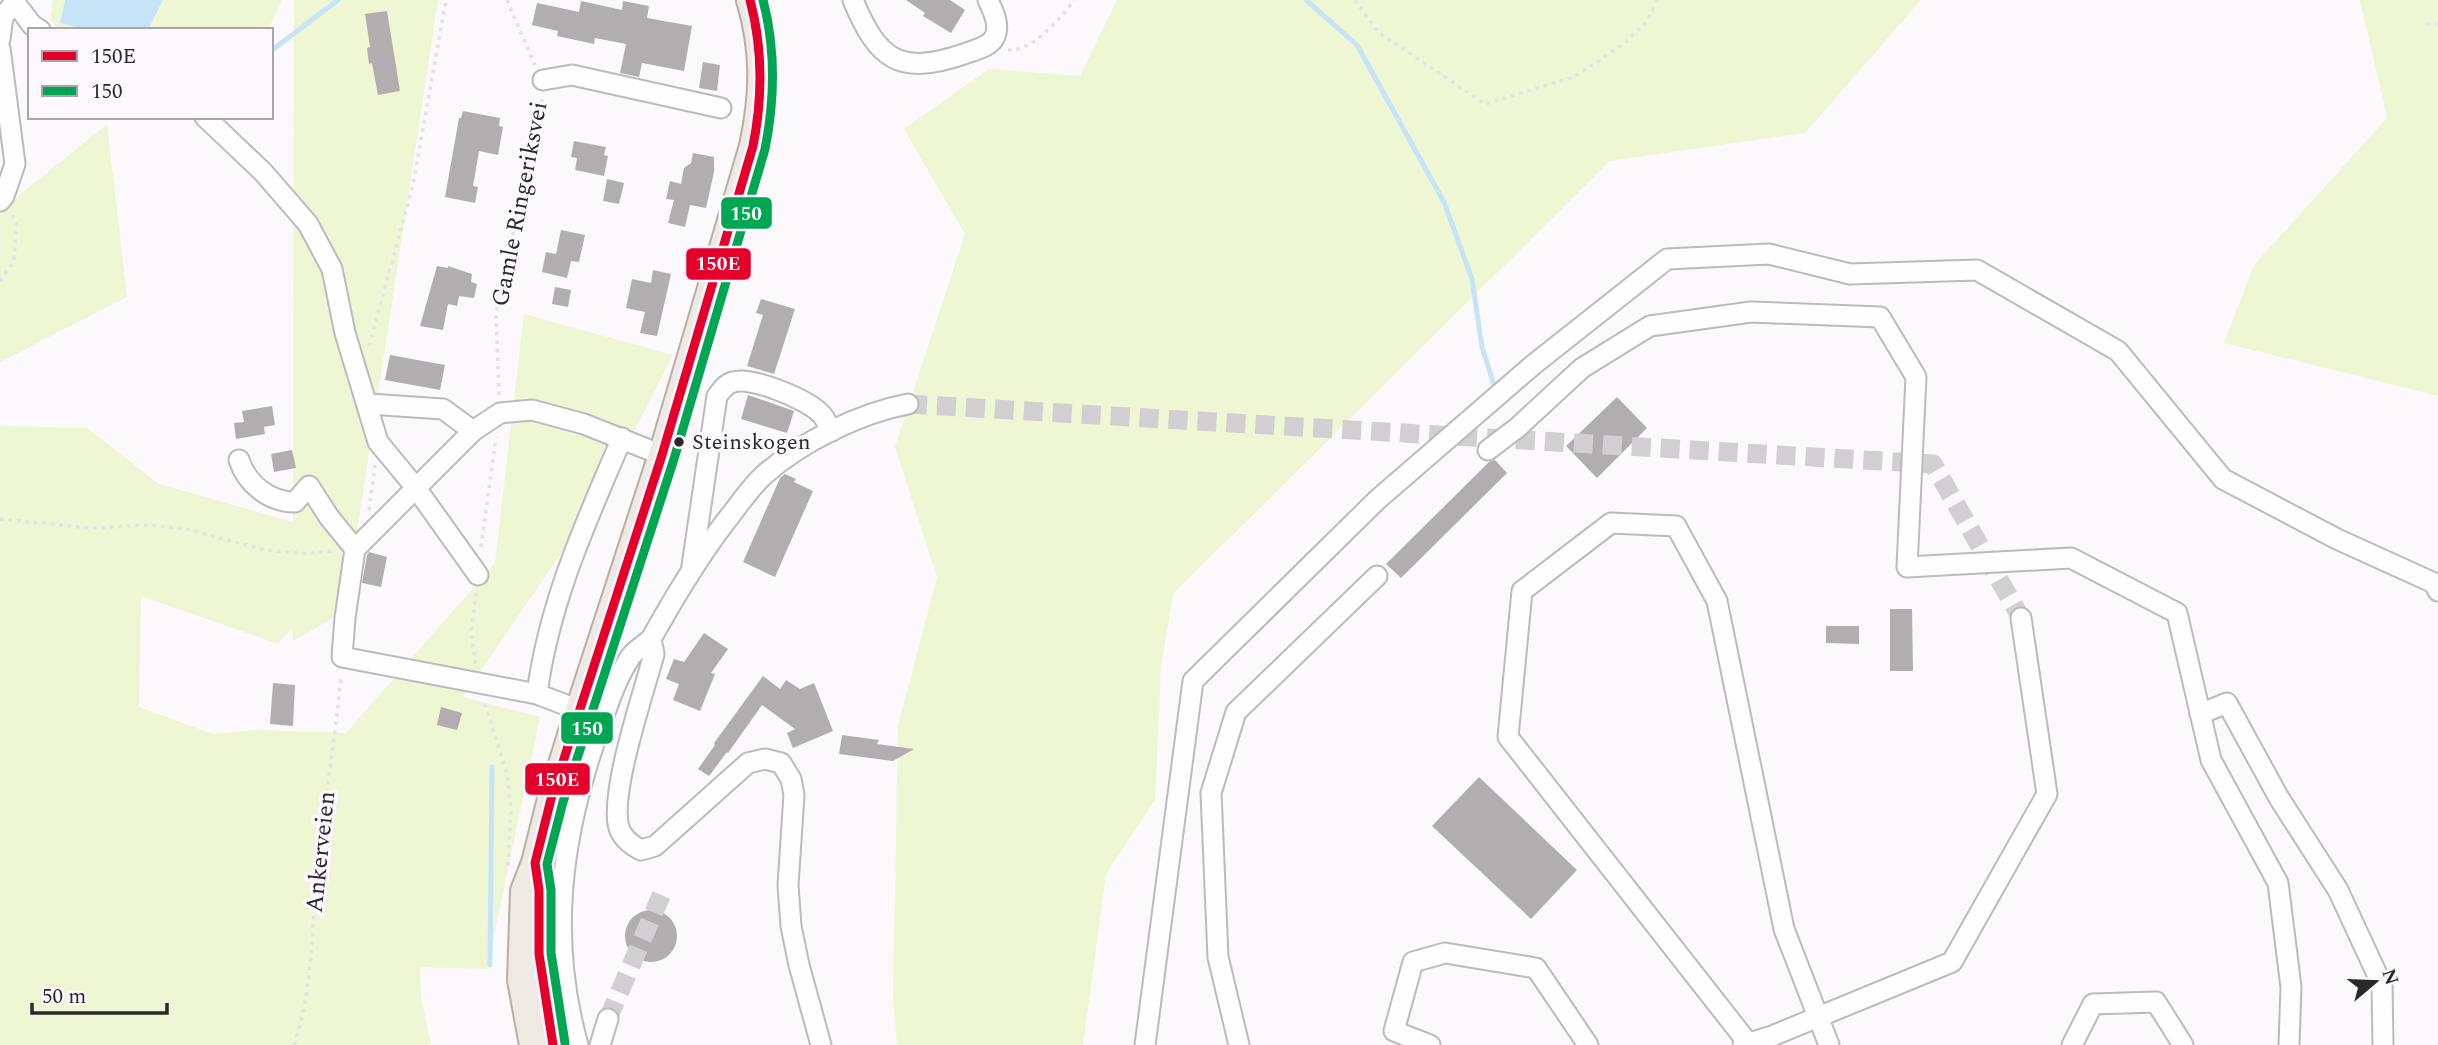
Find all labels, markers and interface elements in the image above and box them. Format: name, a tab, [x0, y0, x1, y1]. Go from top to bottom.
legend	[28, 28, 273, 119]
text: 150E	[91, 41, 136, 73]
text: 150	[91, 76, 123, 108]
street label: Gamle Ringeriksvei	[482, 98, 558, 310]
line badge: 150	[720, 196, 773, 230]
text: 150	[730, 200, 762, 229]
line badge: 150E	[685, 247, 752, 281]
text: 150E	[696, 250, 740, 279]
place label: Steinskogen	[692, 426, 811, 459]
marker: Steinskogen	[672, 435, 686, 449]
line badge: 150	[560, 711, 614, 745]
text: 150	[571, 715, 603, 744]
line badge: 150E	[524, 762, 591, 796]
text: 150E	[535, 766, 579, 795]
street label: Ankerveien	[297, 789, 345, 915]
north arrow	[2340, 947, 2410, 1017]
text: N	[2373, 965, 2406, 989]
scale bar	[32, 972, 166, 1016]
text: 50 m	[42, 981, 86, 1013]

